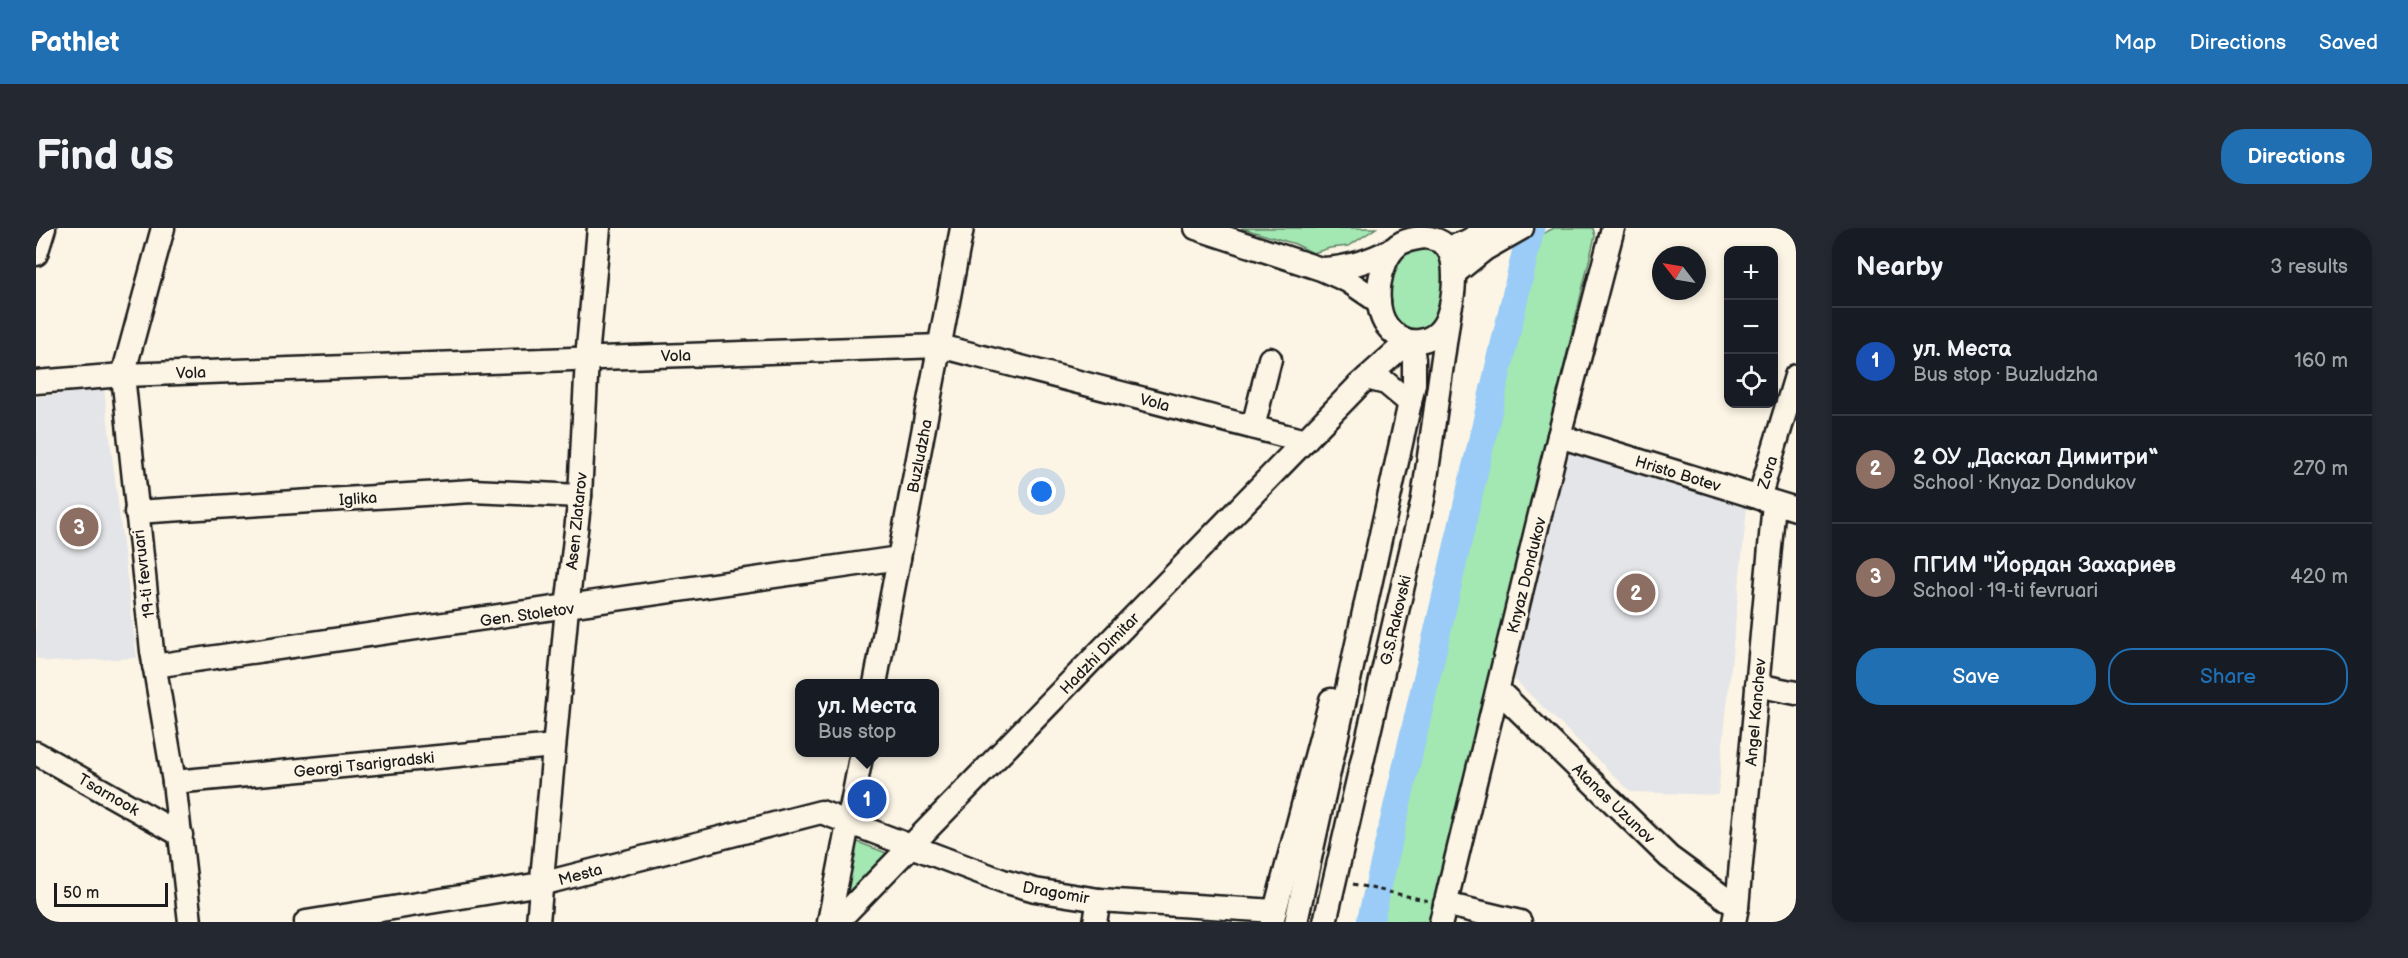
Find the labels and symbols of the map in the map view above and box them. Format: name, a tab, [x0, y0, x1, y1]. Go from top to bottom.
north arrow	[1652, 246, 1706, 300]
street label: Vola	[661, 346, 691, 367]
street label: Vola	[176, 363, 206, 384]
street label: Vola	[1138, 390, 1172, 417]
street label: Buzludzha	[904, 418, 937, 495]
street label: Hristo Botev	[1633, 452, 1723, 497]
street label: Zora	[1754, 454, 1782, 492]
street label: Asen Zlatarov	[563, 471, 592, 571]
your location	[1027, 477, 1056, 506]
street label: Iglika	[338, 489, 378, 510]
pin: 3	[60, 504, 99, 550]
street label: Knyaz Dondukov	[1504, 515, 1551, 635]
street label: 19-ti fevruari	[130, 529, 159, 619]
pin: 2	[1616, 570, 1656, 616]
street label: G.S.Rakovski	[1377, 574, 1416, 667]
street label: Gen. Stoletov	[479, 599, 576, 631]
street label: Hadzhi Dimitar	[1056, 609, 1144, 699]
street label: Angel Kanchev	[1742, 657, 1771, 767]
street label: Georgi Tsarigradski	[293, 749, 435, 782]
street label: Atanas Uzunov	[1568, 760, 1658, 848]
street label: Tsarnook	[74, 770, 142, 820]
pin: 1	[848, 776, 886, 822]
street label: Mesta	[556, 860, 604, 890]
street label: Dragomir	[1021, 878, 1091, 909]
scale bar	[54, 880, 168, 908]

